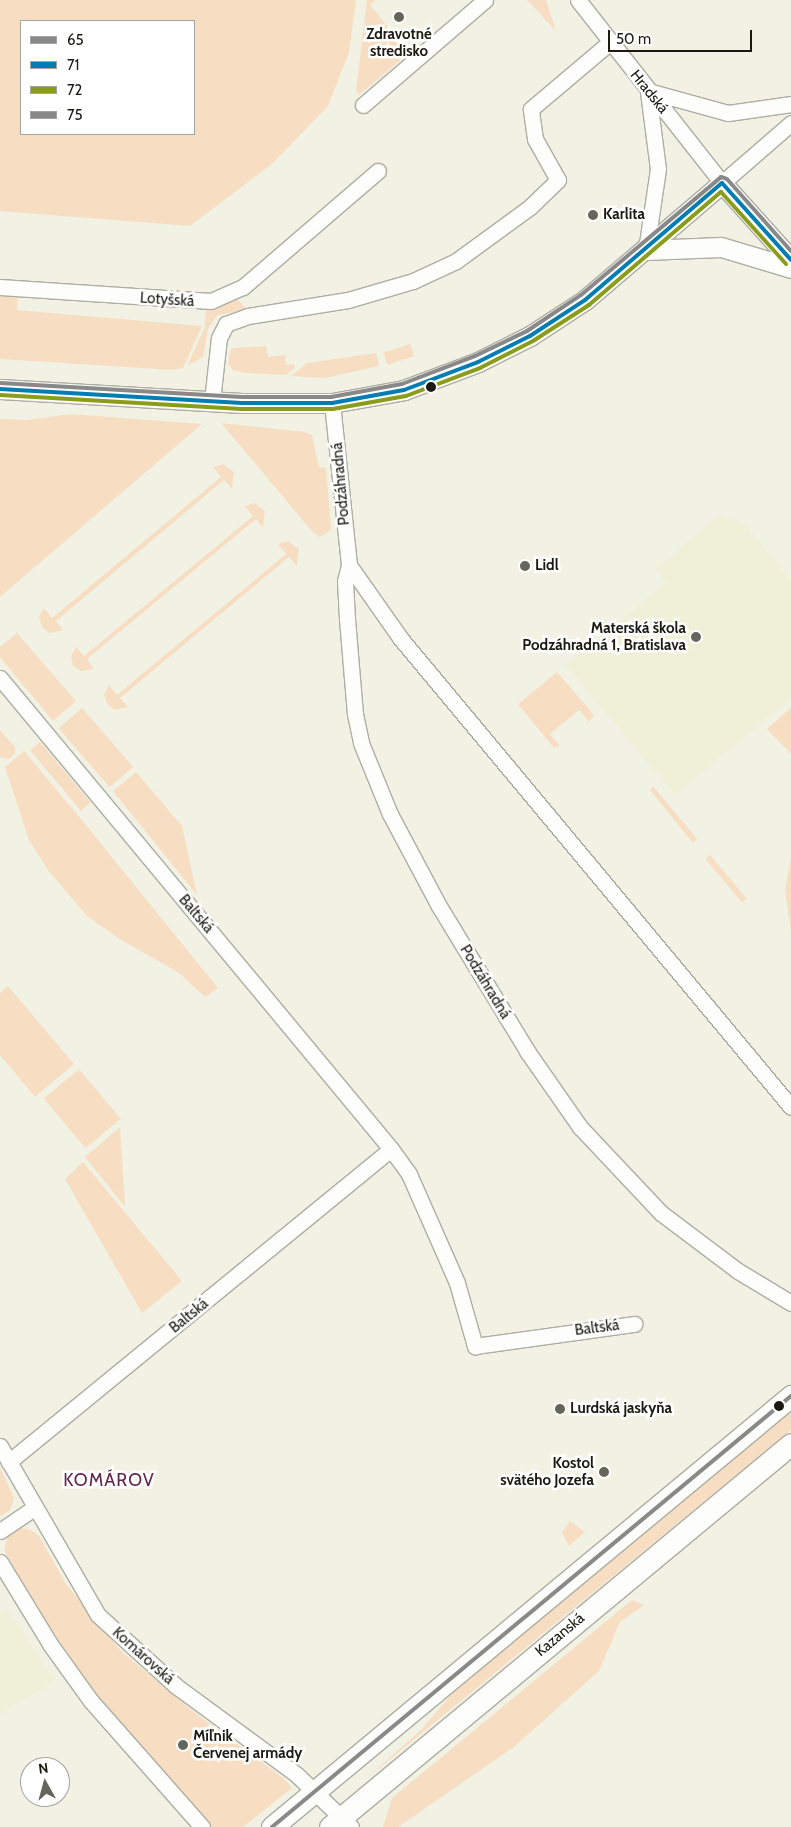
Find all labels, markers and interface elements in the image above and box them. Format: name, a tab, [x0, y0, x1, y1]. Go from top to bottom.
marker: Zdravotné stredisko	[393, 11, 405, 23]
legend	[20, 20, 195, 135]
scale bar	[611, 20, 755, 52]
place label: Zdravotné stredisko	[366, 25, 432, 60]
text: 50 m	[616, 30, 651, 48]
text: 65	[67, 31, 84, 49]
text: 71	[67, 56, 79, 74]
street label: Hradská	[626, 67, 672, 117]
text: 72	[67, 81, 82, 99]
text: 75	[67, 106, 83, 124]
place label: Karlita	[603, 206, 645, 224]
marker: Karlita	[587, 209, 599, 221]
street label: Lotyšská	[139, 289, 195, 311]
unlabelled marker	[426, 382, 436, 392]
street label: Podzáhradná	[328, 442, 354, 526]
place label: Lidl	[535, 557, 559, 575]
marker: Lidl	[519, 560, 531, 572]
place label: Materská škola Podzáhradná 1, Bratislava	[522, 619, 686, 654]
marker: Materská škola Podzáhradná 1, Bratislava	[690, 631, 702, 643]
street label: Baltská	[175, 891, 217, 937]
street label: Podzáhradná	[456, 942, 514, 1022]
street label: Baltská	[166, 1295, 212, 1337]
street label: Baltská	[574, 1316, 620, 1340]
place label: Lurdská jaskyňa	[570, 1400, 672, 1418]
unlabelled marker	[774, 1401, 784, 1411]
marker: Lurdská jaskyňa	[554, 1403, 566, 1415]
place label: Kostol svätého Jozefa	[500, 1454, 594, 1489]
marker: Kostol svätého Jozefa	[598, 1466, 610, 1478]
district label: KOMÁROV	[62, 1469, 156, 1491]
street label: Kazanská	[532, 1609, 588, 1661]
street label: Komárovská	[109, 1624, 177, 1688]
place label: Míľnik Červenej armády	[193, 1727, 302, 1762]
marker: Míľnik Červenej armády	[177, 1739, 189, 1751]
north arrow	[20, 1757, 70, 1807]
text: N	[37, 1759, 49, 1778]

